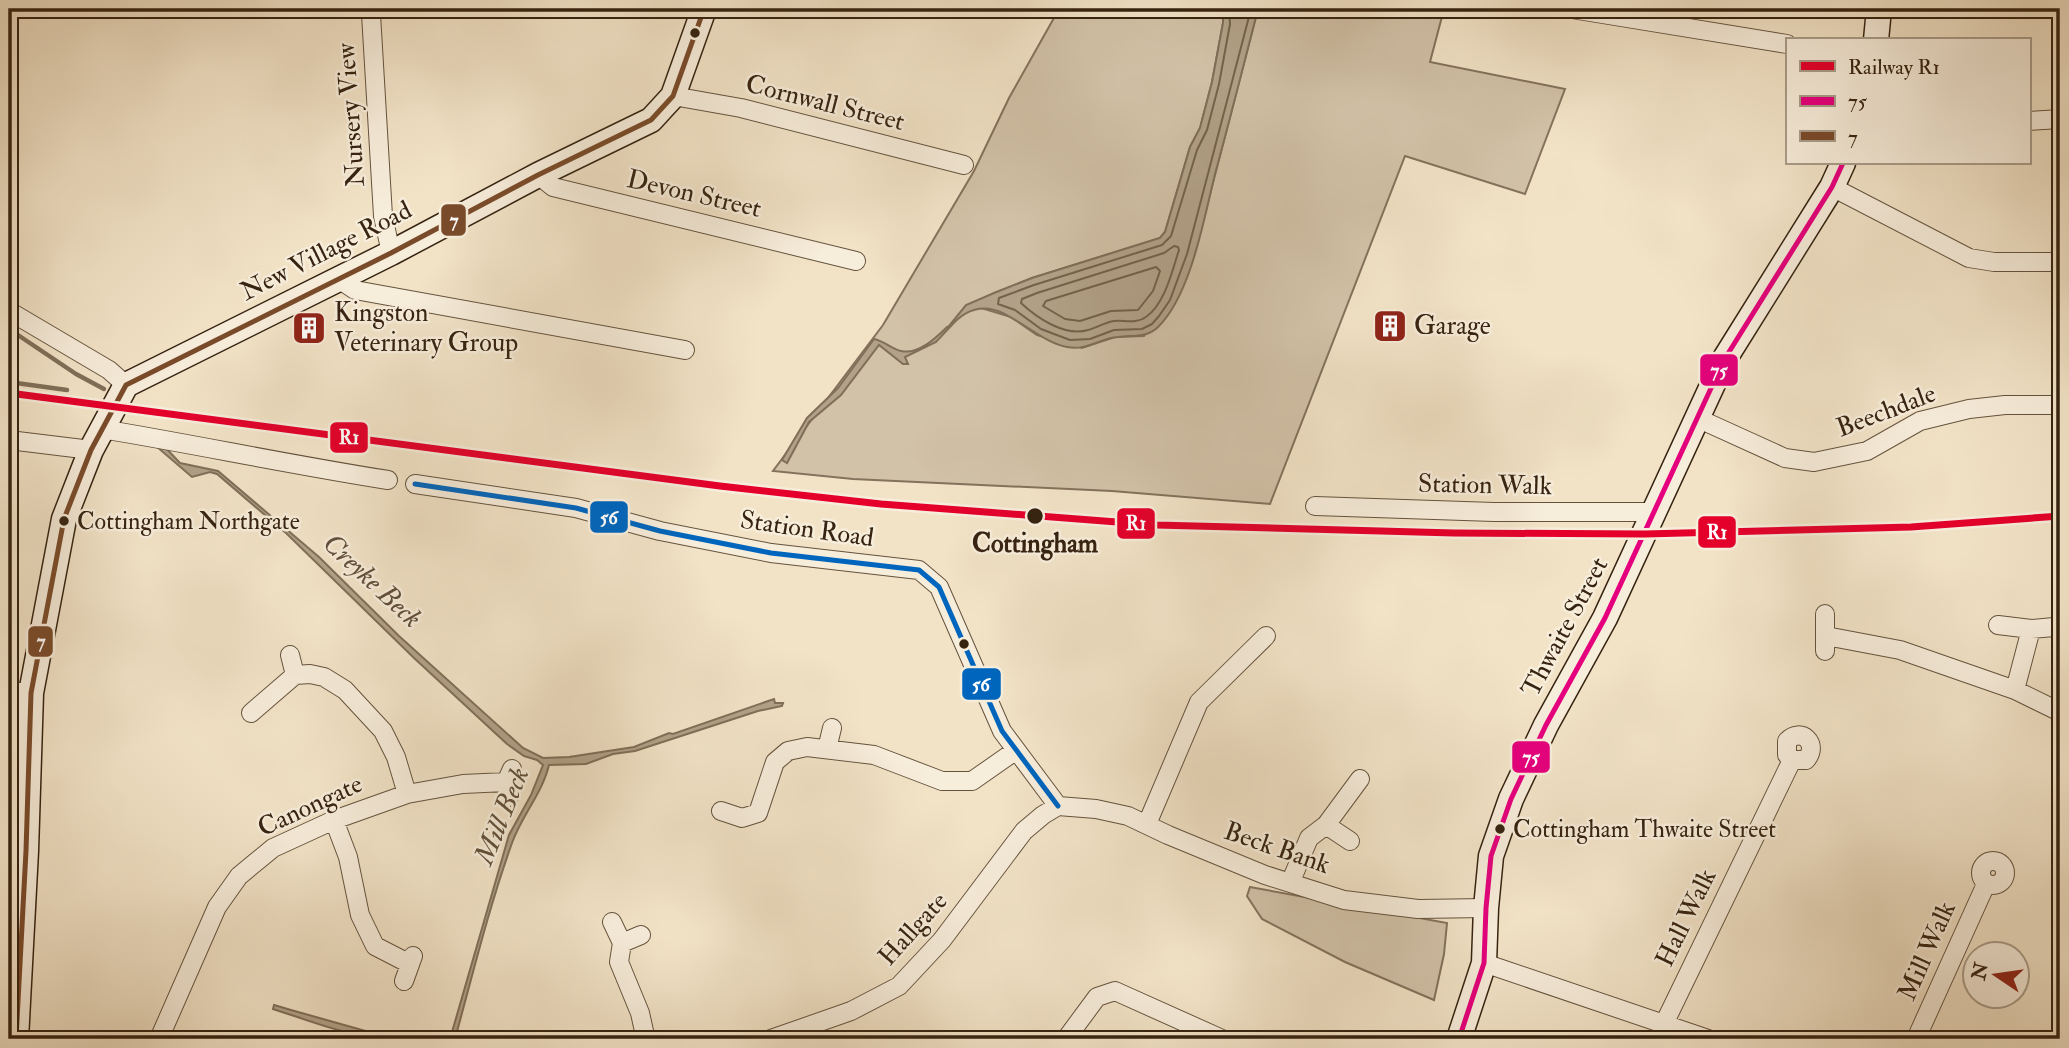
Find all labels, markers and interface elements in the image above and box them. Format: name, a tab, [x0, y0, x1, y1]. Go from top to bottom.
unlabelled marker	[688, 26, 702, 40]
legend	[1786, 38, 2030, 164]
street label: Nursery View	[330, 41, 372, 188]
text: Railway R1	[1848, 54, 1940, 81]
street label: Cornwall Street	[742, 68, 908, 138]
text: 75	[1848, 88, 1868, 115]
text: 7	[1848, 124, 1858, 151]
street label: Devon Street	[624, 163, 764, 225]
street label: New Village Road	[235, 194, 417, 308]
line badge: 7	[440, 203, 467, 237]
text: 7	[450, 209, 459, 233]
place label: Kingston Veterinary Group	[334, 297, 518, 360]
building icon: Garage	[1371, 307, 1409, 345]
building icon: Kingston Veterinary Group	[290, 309, 328, 347]
place label: Garage	[1414, 310, 1491, 342]
line badge: 75	[1699, 353, 1739, 387]
text: 75	[1710, 359, 1728, 383]
street label: Beechdale	[1832, 377, 1940, 445]
line badge: R1	[329, 421, 369, 454]
text: R1	[339, 426, 359, 450]
street label: Station Walk	[1418, 468, 1553, 502]
line badge: 56	[589, 500, 629, 534]
street label: Station Road	[738, 504, 876, 554]
place label: Cottingham Northgate	[77, 506, 300, 537]
text: 56	[600, 506, 619, 530]
marker: Cottingham	[1025, 506, 1045, 526]
line badge: R1	[1116, 507, 1156, 540]
text: R1	[1126, 512, 1146, 536]
marker: Cottingham Northgate	[57, 514, 71, 528]
line badge: R1	[1697, 515, 1737, 549]
text: R1	[1707, 521, 1727, 545]
water label: Creyke Beck	[315, 526, 429, 636]
place label: Cottingham	[972, 528, 1099, 561]
street label: Thwaite Street	[1515, 552, 1615, 702]
line badge: 7	[27, 625, 54, 658]
text: 7	[37, 630, 46, 654]
unlabelled marker	[957, 637, 971, 651]
line badge: 56	[961, 667, 1002, 701]
text: 56	[972, 673, 991, 697]
line badge: 75	[1511, 740, 1551, 774]
text: 75	[1522, 746, 1540, 770]
water label: Mill Beck	[466, 762, 537, 872]
street label: Canongate	[253, 768, 367, 844]
place label: Cottingham Thwaite Street	[1513, 814, 1776, 845]
street label: Beck Bank	[1220, 815, 1335, 881]
marker: Cottingham Thwaite Street	[1493, 822, 1507, 836]
street label: Hall Walk	[1649, 863, 1724, 972]
street label: Hallgate	[872, 885, 954, 972]
street label: Mill Walk	[1891, 896, 1963, 1005]
north arrow	[1960, 940, 2030, 1010]
text: N	[1967, 959, 1994, 983]

